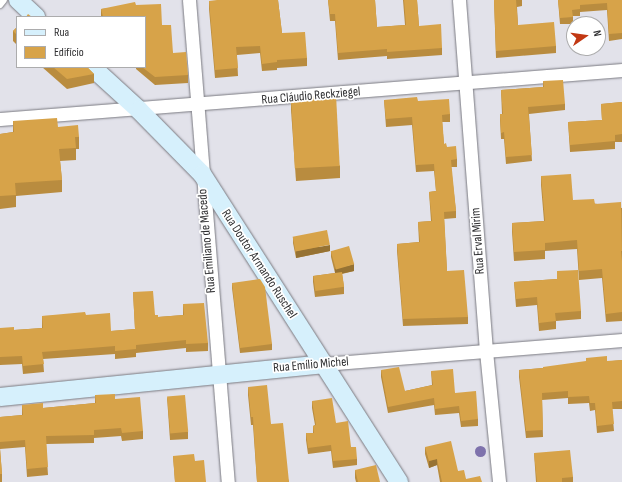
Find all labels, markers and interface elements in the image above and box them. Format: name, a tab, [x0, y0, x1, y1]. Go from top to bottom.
legend	[16, 16, 146, 68]
north arrow	[566, 16, 606, 56]
text: Rua	[54, 25, 69, 40]
text: N	[590, 29, 604, 38]
text: Edifício	[54, 45, 84, 60]
street label: Rua Cláudio Reckziegel	[261, 84, 361, 108]
street label: Rua Emiliano de Macedo	[195, 188, 219, 294]
street label: Rua Doutor Armando Ruschel	[218, 207, 300, 321]
street label: Rua Erval Mirim	[468, 207, 488, 275]
street label: Rua Emílio Michel	[273, 354, 349, 376]

